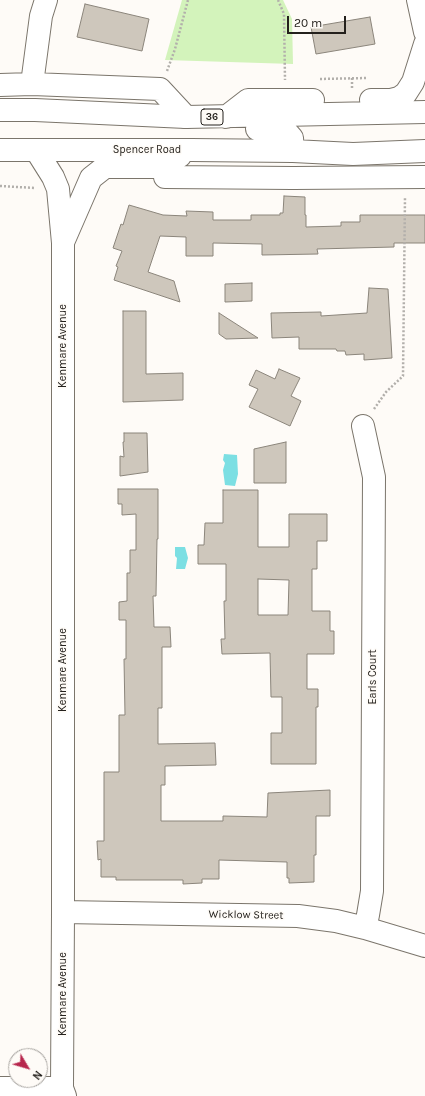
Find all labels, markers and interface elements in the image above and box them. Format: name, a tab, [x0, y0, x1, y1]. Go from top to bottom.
scale bar	[289, 8, 348, 34]
text: 20 m	[294, 16, 322, 30]
road number: 36	[201, 109, 223, 125]
street label: Spencer Road	[113, 143, 181, 157]
street label: Kenmare Avenue	[56, 304, 70, 388]
street label: Kenmare Avenue	[56, 628, 70, 712]
street label: Earls Court	[366, 649, 380, 705]
street label: Wicklow Street	[208, 908, 284, 922]
street label: Kenmare Avenue	[56, 952, 70, 1036]
north arrow	[8, 1048, 48, 1088]
text: N	[30, 1068, 45, 1082]

